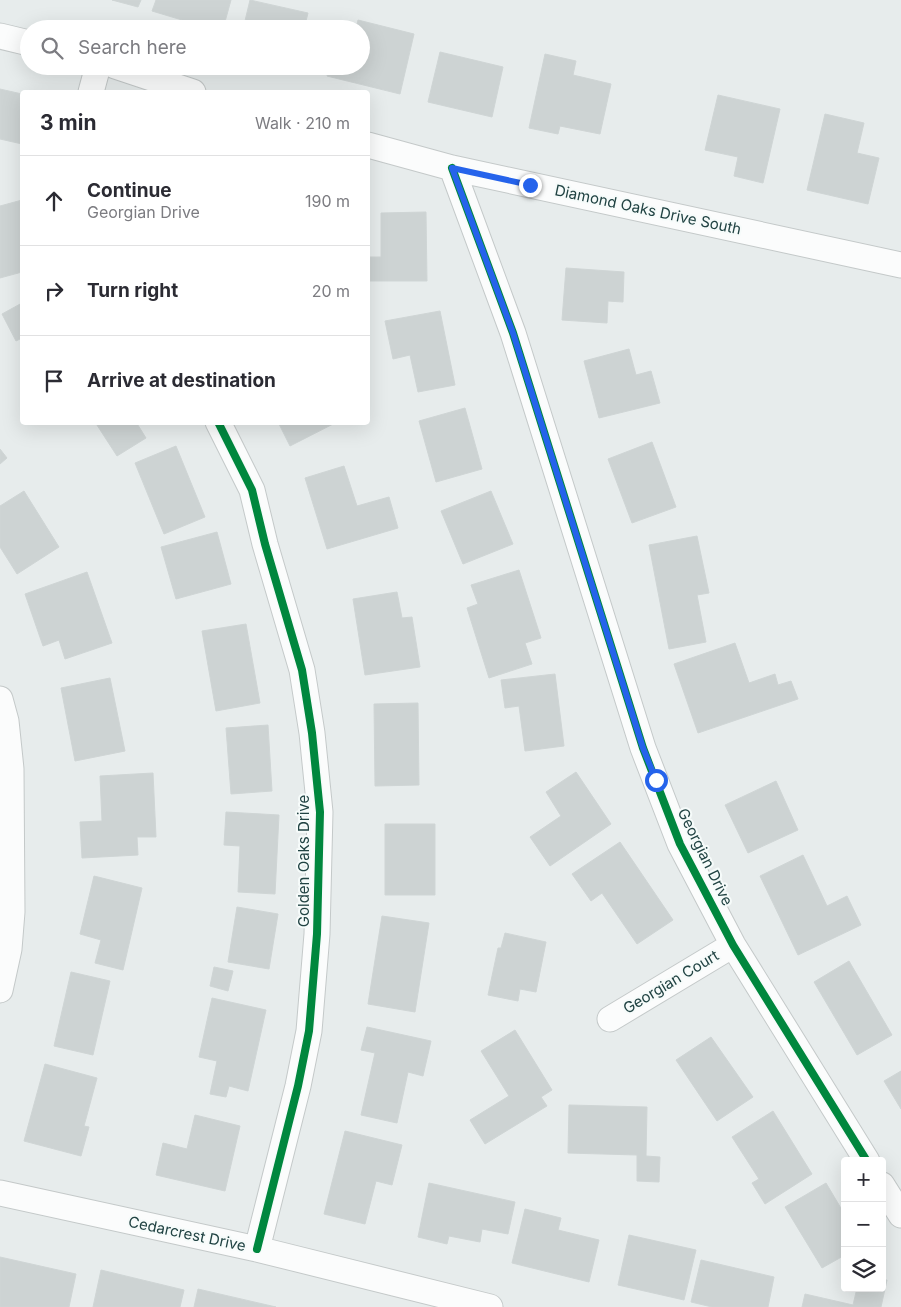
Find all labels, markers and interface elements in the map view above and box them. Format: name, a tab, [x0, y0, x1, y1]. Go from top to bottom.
search box	[20, 20, 370, 75]
icon: search	[38, 34, 66, 62]
text: Search here	[78, 36, 187, 59]
text: 3 min	[40, 110, 96, 135]
text: Walk · 210 m	[255, 113, 350, 133]
route end	[519, 174, 542, 197]
text: Continue	[87, 179, 172, 202]
street label: Diamond Oaks Drive South	[553, 180, 743, 239]
icon: ahead	[40, 187, 68, 215]
text: 190 m	[305, 191, 350, 211]
text: Georgian Drive	[87, 202, 200, 222]
icon: right	[40, 277, 68, 305]
text: Turn right	[87, 279, 178, 302]
text: 20 m	[312, 281, 350, 301]
icon: arrive	[40, 367, 68, 395]
text: Arrive at destination	[87, 369, 276, 392]
route start	[645, 769, 668, 792]
street label: Golden Oaks Drive	[294, 795, 313, 927]
street label: Georgian Drive	[674, 805, 737, 909]
street label: Georgian Court	[619, 945, 722, 1018]
map controls	[841, 1157, 886, 1292]
button: +	[841, 1157, 886, 1202]
button: −	[841, 1202, 886, 1247]
street label: Cedarcrest Drive	[127, 1212, 248, 1255]
button: layers	[841, 1247, 886, 1292]

